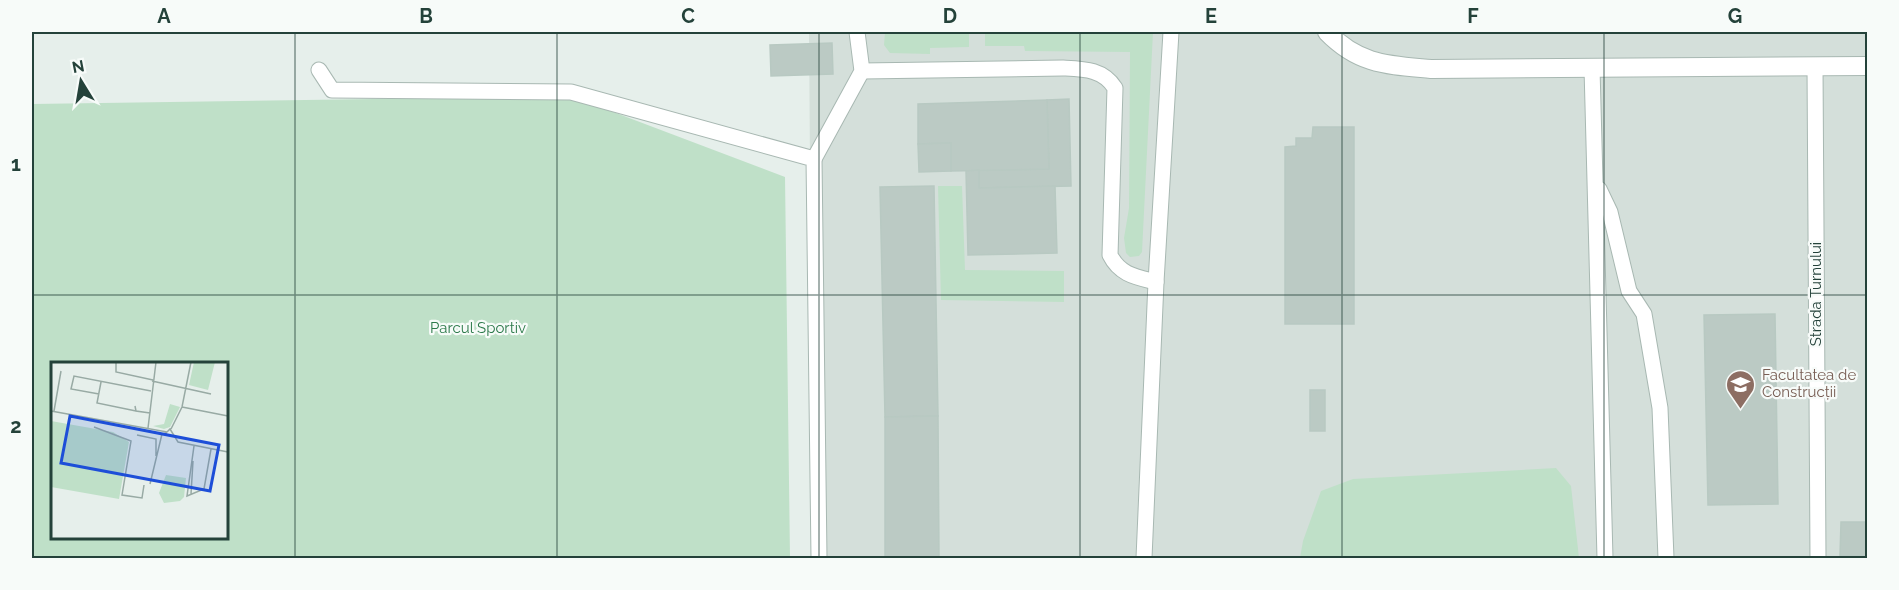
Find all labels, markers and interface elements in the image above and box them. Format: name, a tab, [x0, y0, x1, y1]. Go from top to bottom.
text: A	[157, 4, 171, 28]
text: B	[419, 4, 433, 28]
text: C	[681, 4, 695, 28]
text: D	[943, 4, 957, 28]
text: E	[1205, 4, 1217, 28]
text: F	[1467, 4, 1479, 28]
text: G	[1728, 4, 1742, 28]
north arrow	[51, 51, 111, 111]
text: N	[70, 56, 86, 77]
text: 1	[11, 152, 21, 176]
street label: Strada Turnului	[1807, 242, 1825, 346]
park label: Parcul Sportiv	[430, 319, 526, 337]
inset map	[51, 362, 228, 539]
place label: Facultatea de Construcții	[1762, 366, 1856, 401]
school or university icon: Facultatea de Construcții	[1725, 368, 1757, 410]
text: 2	[10, 414, 22, 438]

